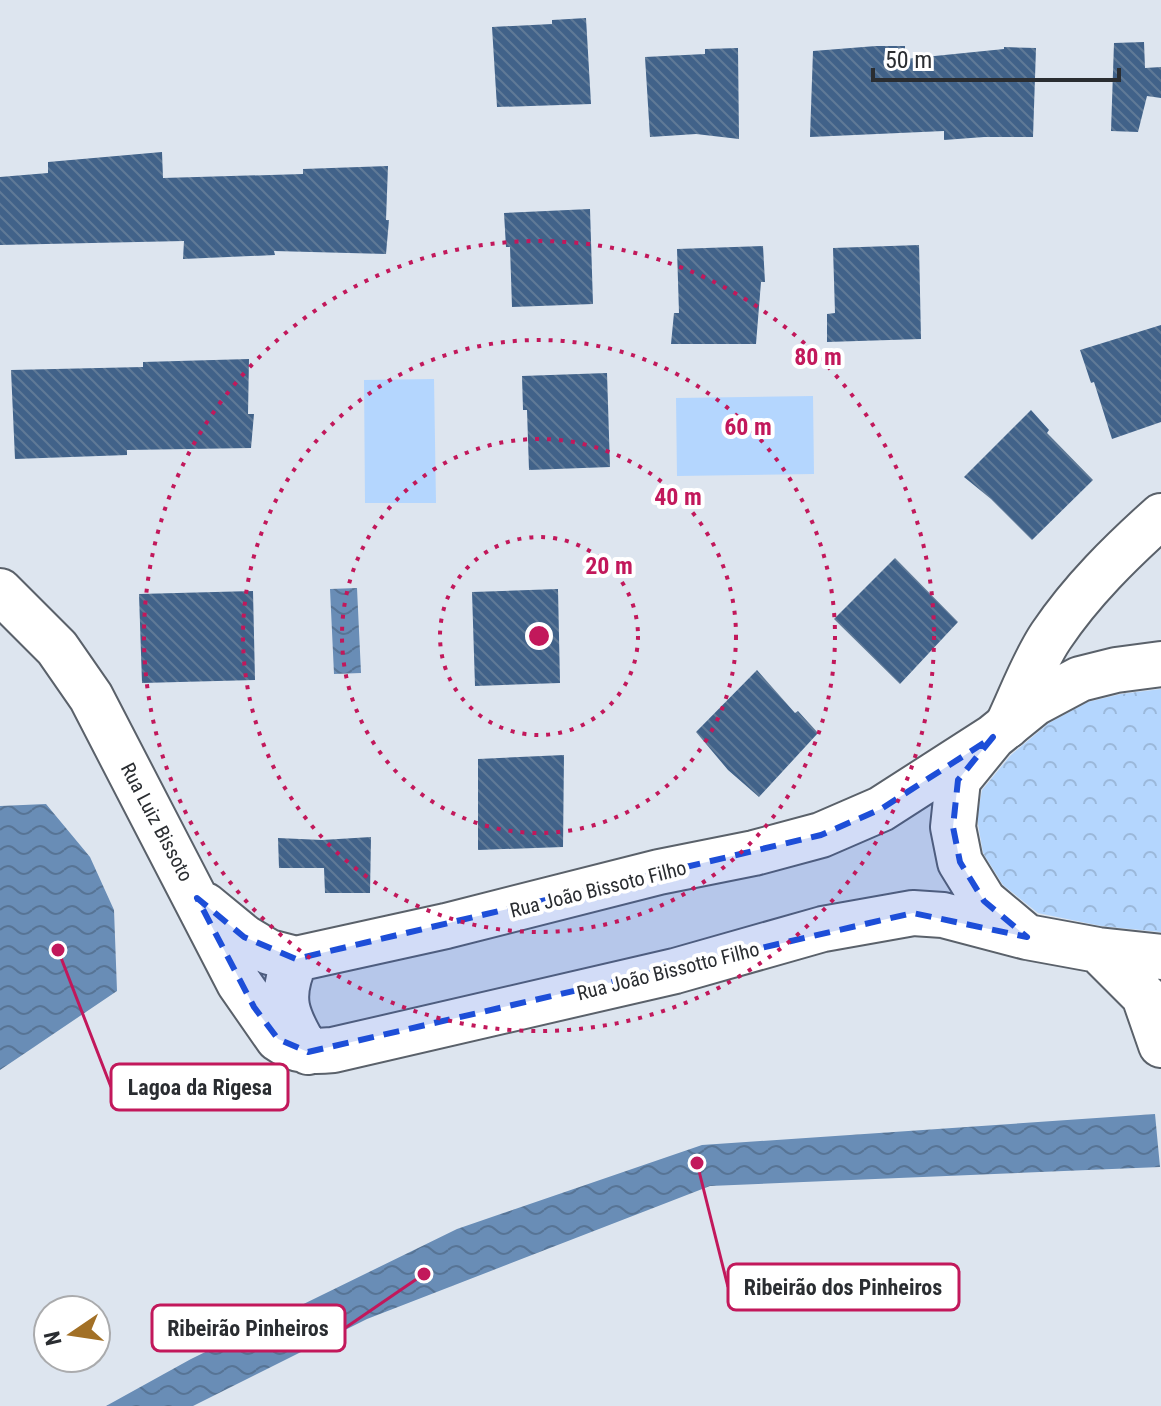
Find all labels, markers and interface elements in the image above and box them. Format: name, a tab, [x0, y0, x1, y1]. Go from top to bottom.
scale bar	[873, 32, 1119, 82]
text: 50 m	[885, 46, 932, 74]
text: 80 m	[794, 343, 842, 371]
text: 60 m	[724, 413, 772, 441]
text: 40 m	[654, 483, 702, 511]
text: 20 m	[585, 552, 633, 580]
centre of rings	[525, 622, 553, 650]
street label: Rua Luiz Bissoto	[116, 759, 198, 885]
street label: Rua João Bissoto Filho	[507, 855, 689, 923]
street label: Rua João Bissotto Filho	[574, 937, 762, 1005]
callout: Lagoa da Rigesa	[111, 1064, 288, 1110]
text: Lagoa da Rigesa	[128, 1075, 272, 1100]
callout: Ribeirão dos Pinheiros	[728, 1264, 959, 1310]
text: Ribeirão dos Pinheiros	[744, 1275, 942, 1300]
north arrow	[32, 1294, 112, 1374]
callout: Ribeirão Pinheiros	[152, 1305, 345, 1351]
text: Ribeirão Pinheiros	[167, 1316, 329, 1341]
text: N	[39, 1329, 67, 1348]

